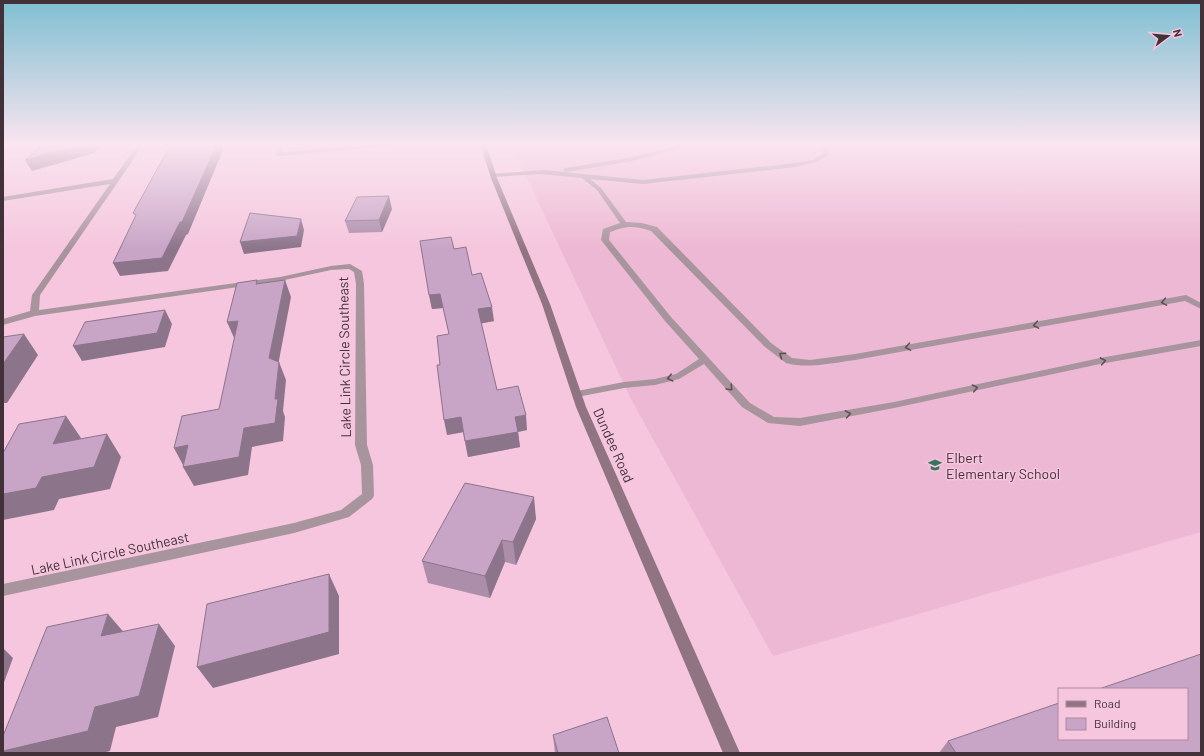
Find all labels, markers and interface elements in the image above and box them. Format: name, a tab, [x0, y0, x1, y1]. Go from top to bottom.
north arrow	[1148, 16, 1188, 56]
text: N	[1171, 28, 1185, 38]
street label: Lake Link Circle Southeast	[334, 276, 354, 438]
one-way arrow	[1161, 297, 1167, 306]
one-way arrow	[1033, 320, 1040, 328]
one-way arrow	[905, 342, 911, 351]
one-way arrow	[779, 353, 786, 360]
one-way arrow	[1100, 357, 1106, 366]
one-way arrow	[667, 374, 673, 382]
one-way arrow	[725, 384, 732, 391]
one-way arrow	[972, 384, 979, 393]
street label: Dundee Road	[590, 405, 638, 485]
one-way arrow	[845, 410, 851, 418]
place label: Elbert Elementary School	[946, 449, 1060, 482]
school or university icon: Elbert Elementary School	[927, 457, 943, 473]
street label: Lake Link Circle Southeast	[29, 528, 191, 578]
legend	[1058, 688, 1188, 740]
text: Road	[1094, 696, 1121, 710]
text: Building	[1094, 716, 1136, 730]

